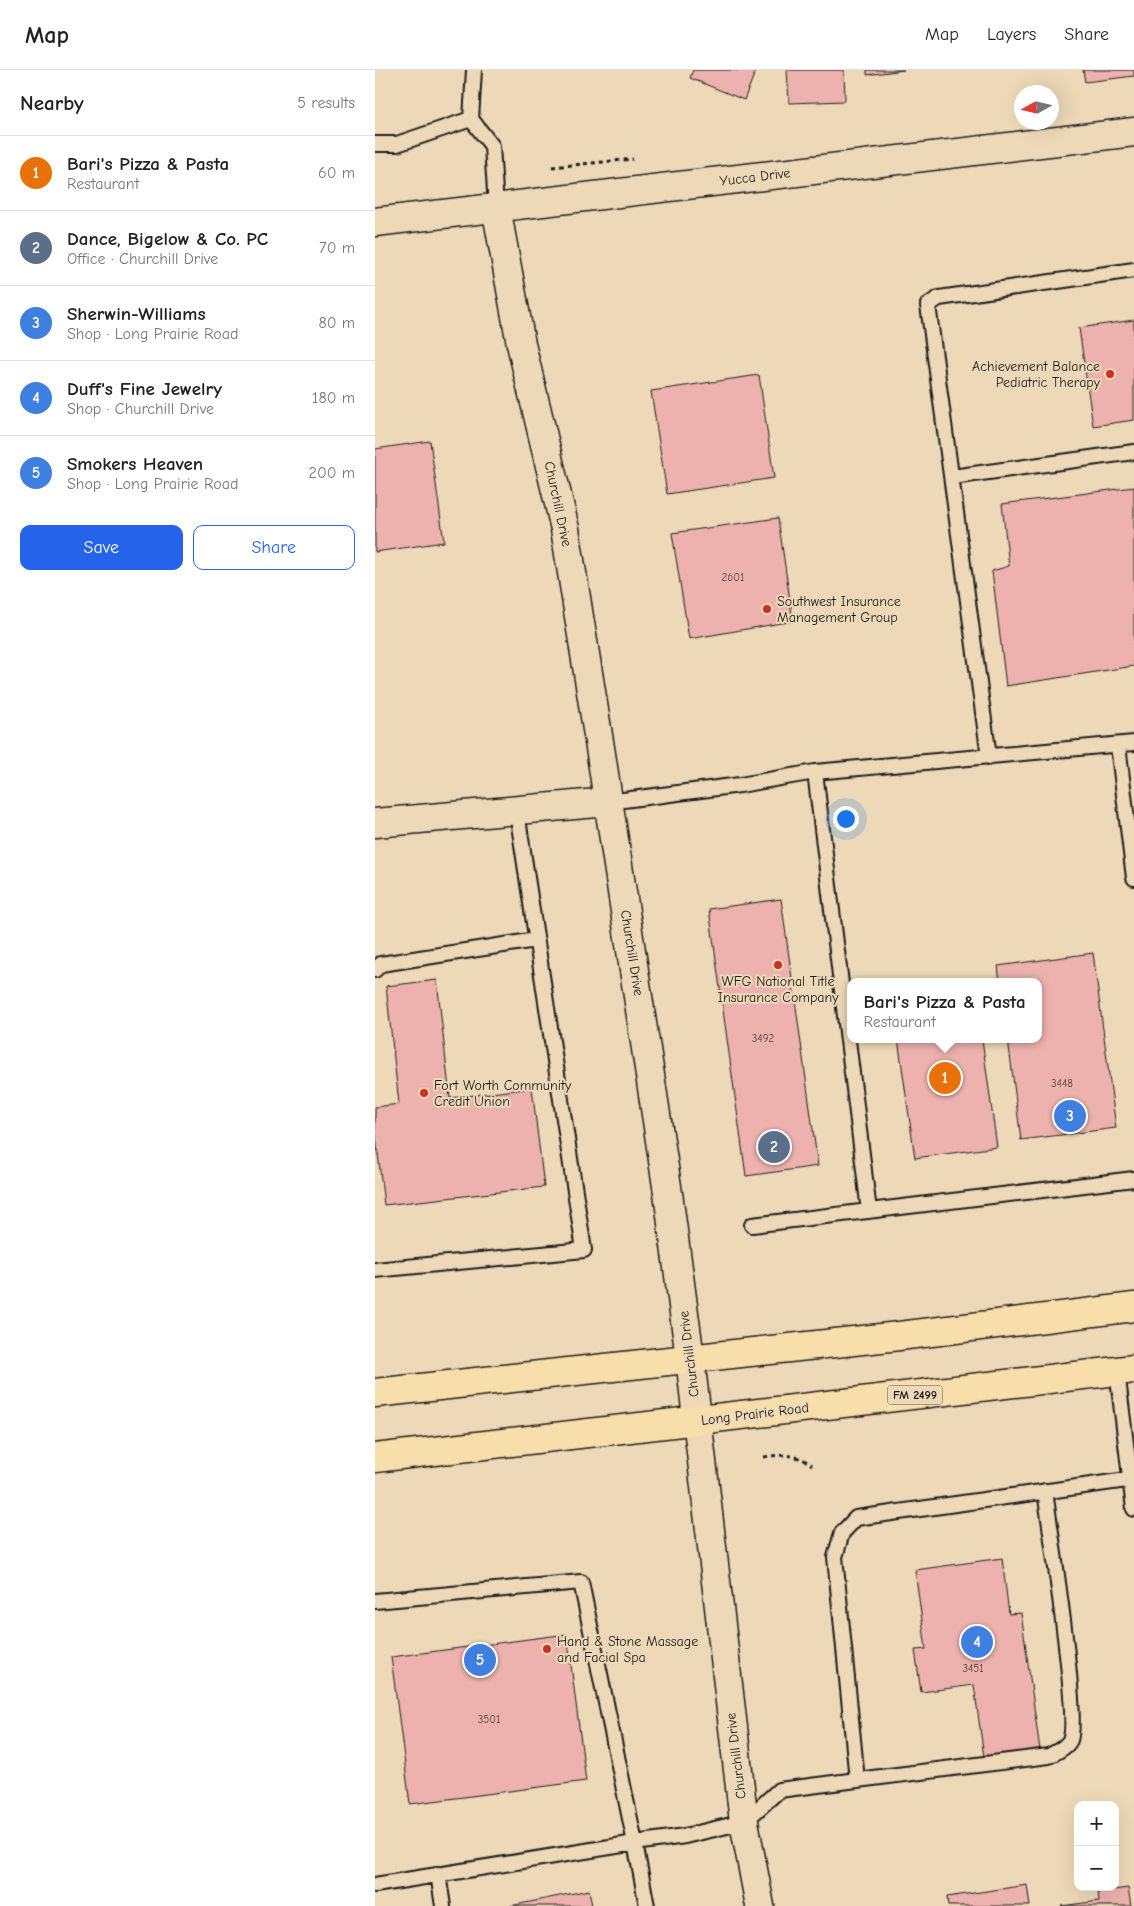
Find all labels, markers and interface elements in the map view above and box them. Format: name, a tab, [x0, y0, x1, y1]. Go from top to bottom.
text: Map	[25, 21, 69, 49]
text: Map	[925, 24, 959, 45]
text: Layers	[987, 24, 1036, 45]
text: Share	[1064, 24, 1109, 45]
north arrow	[1014, 85, 1059, 130]
text: Nearby	[20, 91, 84, 115]
text: 5 results	[297, 94, 355, 112]
text: Bari's Pizza & Pasta	[67, 153, 229, 175]
text: 1	[33, 164, 39, 182]
text: 60 m	[318, 164, 355, 182]
street label: Yucca Drive	[719, 164, 791, 190]
text: Restaurant	[67, 175, 139, 193]
text: Dance, Bigelow & Co. PC	[67, 228, 268, 250]
text: 2	[32, 239, 40, 257]
text: 70 m	[319, 239, 355, 257]
text: Office · Churchill Drive	[67, 250, 218, 268]
text: Sherwin-Williams	[67, 303, 205, 325]
text: 3	[32, 314, 40, 332]
text: 80 m	[318, 314, 355, 332]
text: Shop · Long Prairie Road	[67, 325, 239, 343]
place label: Achievement Balance Pediatric Therapy	[972, 358, 1101, 391]
marker: Achievement Balance Pediatric Therapy	[1104, 368, 1116, 380]
text: Duff's Fine Jewelry	[67, 378, 222, 400]
text: 4	[32, 389, 40, 407]
text: 180 m	[312, 389, 355, 407]
text: Shop · Churchill Drive	[67, 400, 214, 418]
text: Smokers Heaven	[67, 453, 203, 475]
street label: Churchill Drive	[541, 460, 575, 548]
text: 5	[32, 464, 40, 482]
text: 200 m	[309, 464, 355, 482]
text: Shop · Long Prairie Road	[67, 475, 239, 493]
button: Save	[20, 525, 183, 570]
button: Share	[193, 525, 355, 570]
house number: 2601	[722, 571, 744, 584]
place label: Southwest Insurance Management Group	[777, 593, 901, 626]
marker: Southwest Insurance Management Group	[761, 603, 773, 615]
your location	[833, 806, 859, 832]
street label: Churchill Drive	[617, 909, 647, 997]
marker: WFG National Title Insurance Company	[772, 959, 784, 971]
place label: WFG National Title Insurance Company	[717, 973, 839, 1006]
popup	[847, 978, 1042, 1043]
text: Bari's Pizza & Pasta	[863, 991, 1026, 1013]
text: Restaurant	[863, 1013, 936, 1031]
house number: 3492	[752, 1032, 774, 1045]
pin: 1	[929, 1059, 961, 1097]
place label: Fort Worth Community Credit Union	[434, 1077, 572, 1110]
house number: 3448	[1051, 1077, 1073, 1090]
marker: Fort Worth Community Credit Union	[418, 1087, 430, 1099]
pin: 3	[1054, 1097, 1086, 1135]
pin: 2	[758, 1128, 790, 1166]
street label: Churchill Drive	[675, 1310, 703, 1398]
road number: FM 2499	[887, 1386, 943, 1404]
street label: Long Prairie Road	[700, 1399, 810, 1429]
pin: 4	[961, 1623, 993, 1661]
place label: Hand & Stone Massage and Facial Spa	[557, 1633, 698, 1666]
pin: 5	[464, 1641, 496, 1679]
marker: Hand & Stone Massage and Facial Spa	[541, 1643, 553, 1655]
house number: 3451	[962, 1662, 984, 1675]
street label: Churchill Drive	[722, 1712, 750, 1800]
house number: 3501	[478, 1713, 500, 1726]
map controls	[1074, 1801, 1119, 1891]
button: +	[1074, 1801, 1119, 1846]
button: −	[1074, 1846, 1119, 1891]

